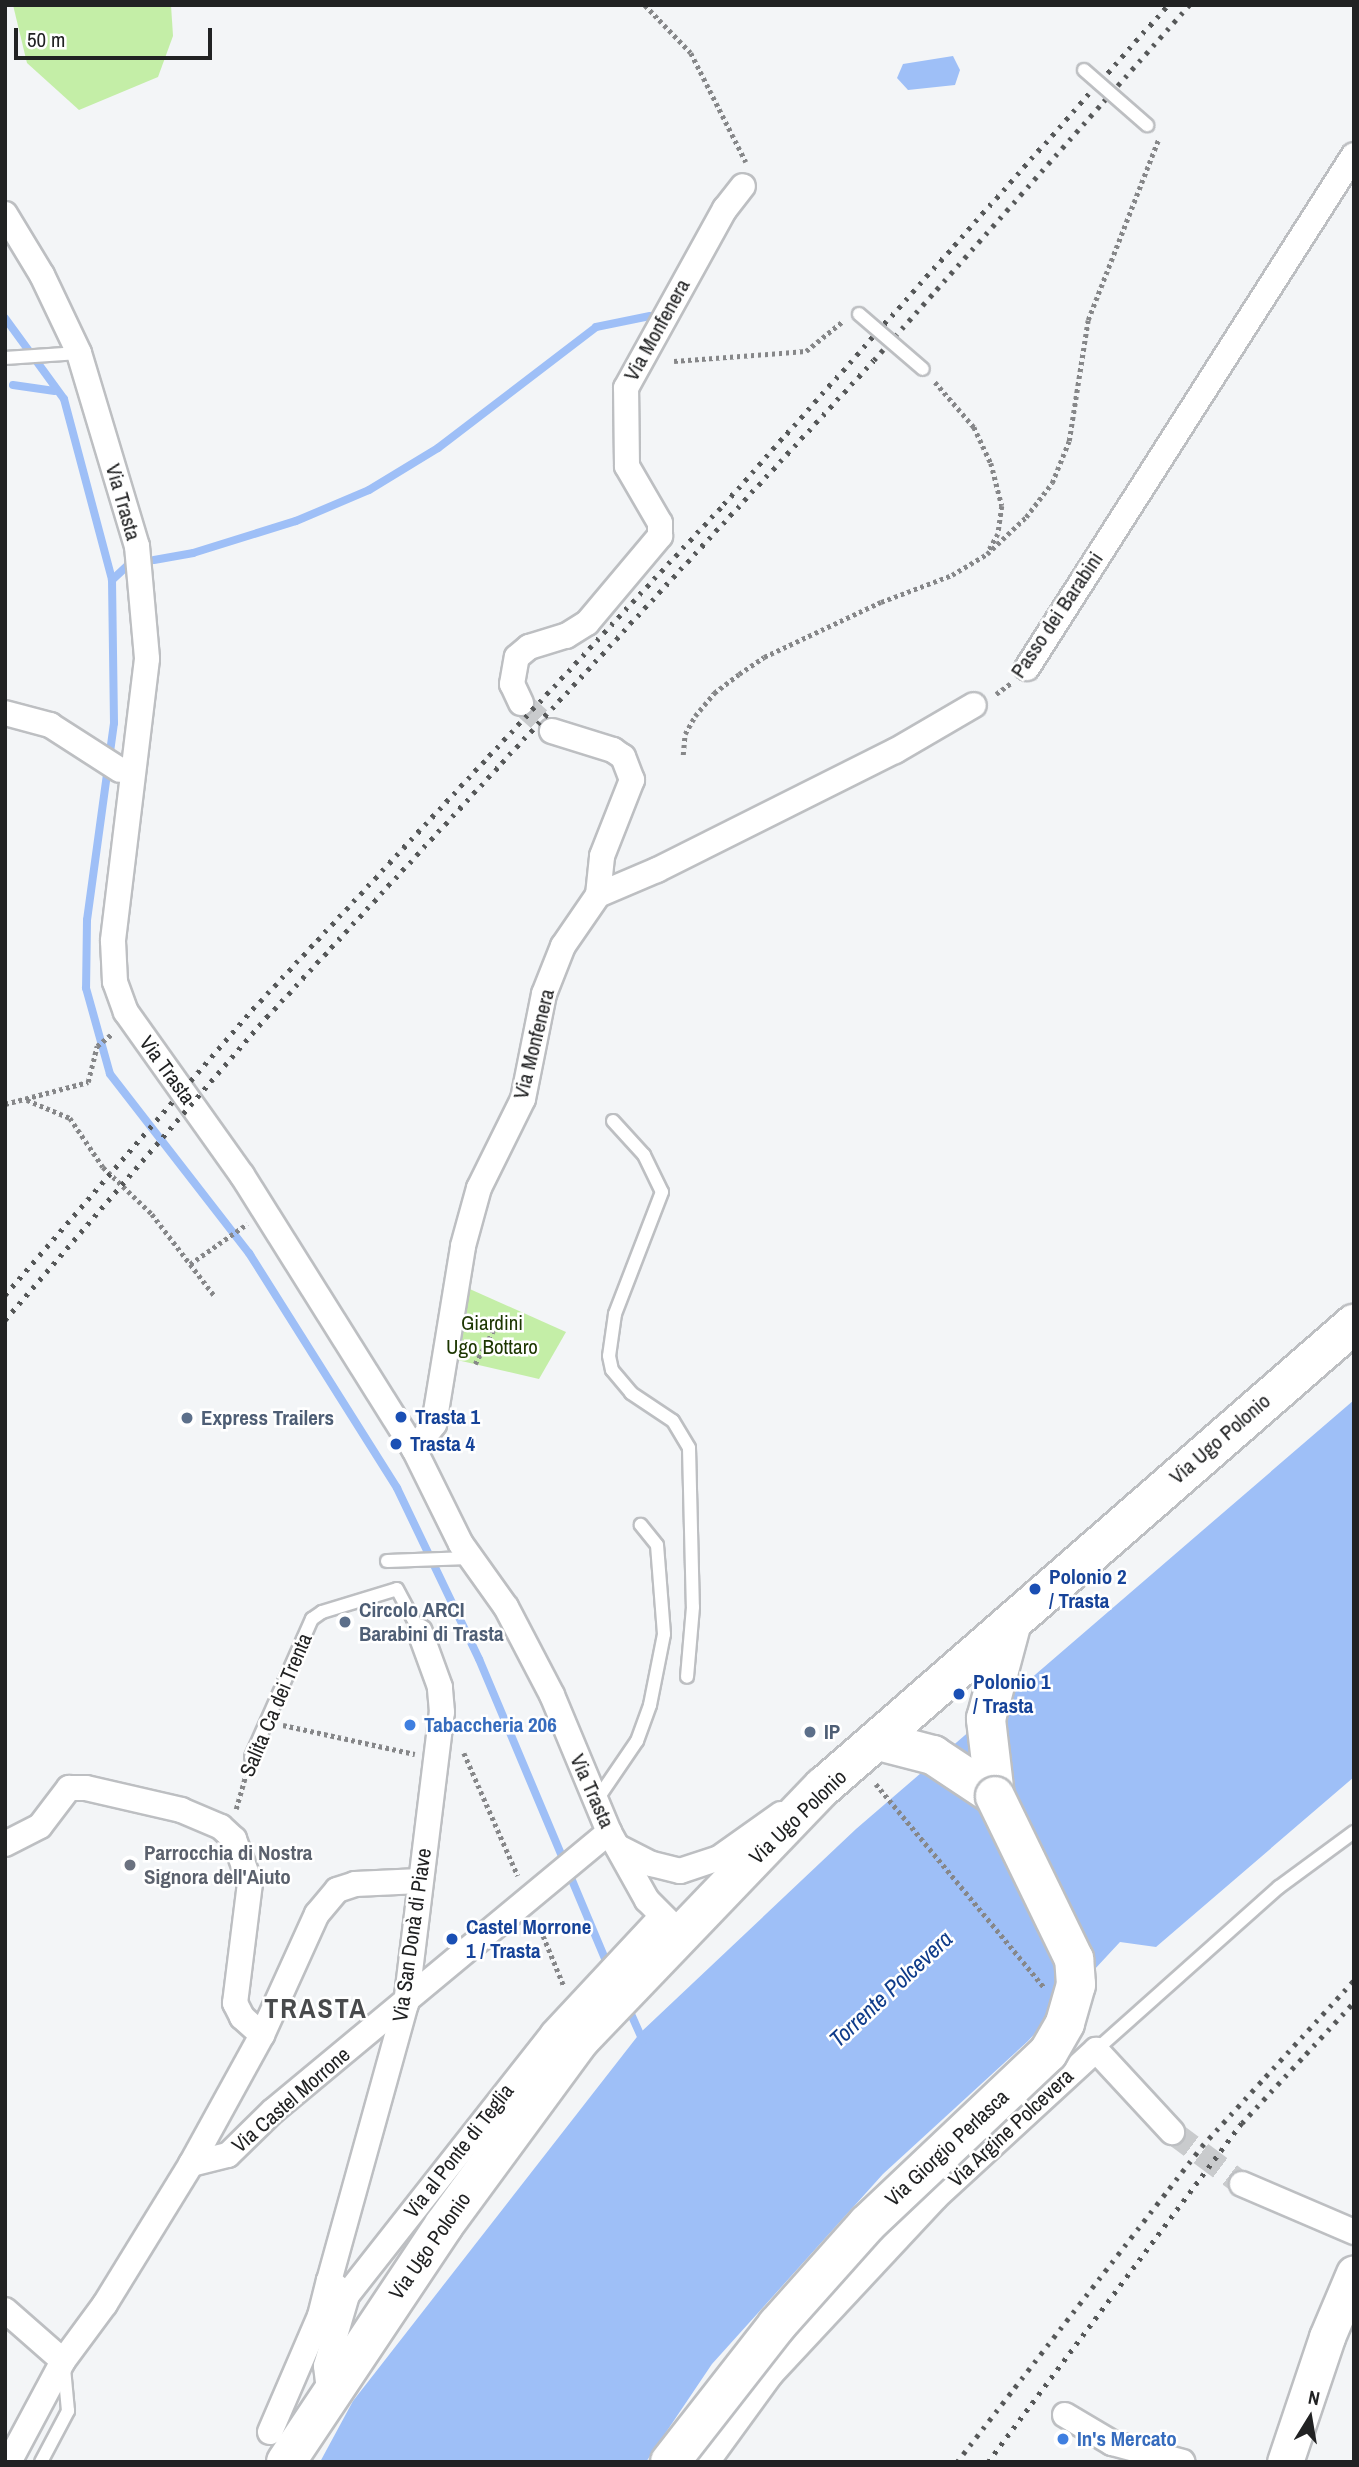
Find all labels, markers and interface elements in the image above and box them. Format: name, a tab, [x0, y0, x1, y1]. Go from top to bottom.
scale bar	[18, 14, 215, 58]
text: 50 m	[27, 25, 65, 54]
street label: Via Monfenera	[619, 275, 695, 385]
street label: Via Trasta	[100, 461, 146, 543]
street label: Passo dei Barabini	[1006, 547, 1108, 683]
street label: Via Monfenera	[508, 986, 560, 1102]
street label: Via Trasta	[134, 1031, 200, 1109]
park label: Giardini Ugo Bottaro	[446, 1310, 538, 1360]
street label: Via Ugo Polonio	[1165, 1388, 1275, 1490]
place label: Trasta 1	[415, 1404, 480, 1430]
place label: Express Trailers	[201, 1405, 334, 1431]
marker: Trasta 1	[393, 1409, 409, 1425]
marker: Express Trailers	[179, 1410, 195, 1426]
place label: Trasta 4	[410, 1431, 475, 1457]
marker: Trasta 4	[388, 1436, 404, 1452]
place label: Polonio 2 / Trasta	[1049, 1564, 1127, 1614]
marker: Polonio 2 / Trasta	[1027, 1581, 1043, 1597]
place label: Circolo ARCI Barabini di Trasta	[359, 1597, 504, 1647]
marker: Circolo ARCI Barabini di Trasta	[337, 1614, 353, 1630]
street label: Salita Ca dei Trenta	[234, 1629, 318, 1781]
place label: Polonio 1 / Trasta	[973, 1669, 1051, 1719]
marker: Polonio 1 / Trasta	[951, 1686, 967, 1702]
place label: Tabaccheria 206	[424, 1712, 557, 1738]
marker: Tabaccheria 206	[402, 1717, 418, 1733]
place label: IP	[824, 1719, 840, 1745]
marker: IP	[802, 1724, 818, 1740]
street label: Via Trasta	[565, 1750, 619, 1832]
street label: Via Ugo Polonio	[744, 1764, 852, 1870]
place label: Parrocchia di Nostra Signora dell'Aiuto	[144, 1840, 312, 1890]
street label: Via San Donà di Piave	[387, 1847, 437, 2023]
marker: Parrocchia di Nostra Signora dell'Aiuto	[122, 1857, 138, 1873]
place label: Castel Morrone 1 / Trasta	[466, 1914, 591, 1964]
water label: Torrente Polcevera	[824, 1925, 958, 2053]
marker: Castel Morrone 1 / Trasta	[444, 1931, 460, 1947]
district label: TRASTA	[265, 1991, 367, 2025]
street label: Via Castel Morrone	[227, 2042, 355, 2158]
street label: Via Argine Polcevera	[943, 2063, 1079, 2193]
street label: Via al Ponte di Teglia	[399, 2079, 519, 2223]
street label: Via Giorgio Perlasca	[880, 2084, 1014, 2212]
street label: Via Ugo Polonio	[384, 2188, 476, 2304]
north arrow	[1275, 2383, 1345, 2453]
text: N	[1306, 2384, 1322, 2411]
place label: In's Mercato	[1077, 2426, 1177, 2452]
marker: In's Mercato	[1055, 2431, 1071, 2447]

